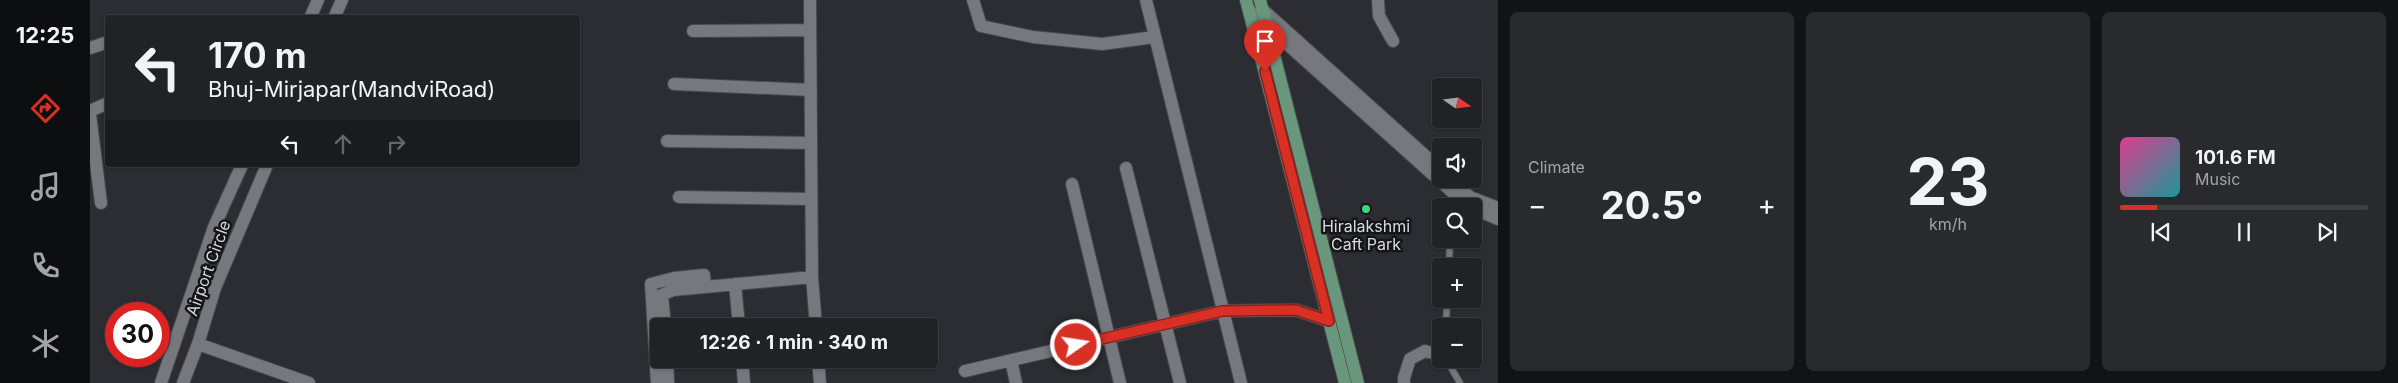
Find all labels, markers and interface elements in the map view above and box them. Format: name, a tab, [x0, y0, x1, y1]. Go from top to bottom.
pin	[1244, 20, 1286, 71]
text: 12:25	[16, 22, 74, 48]
icon: arrive	[1251, 27, 1279, 55]
text: 170 m	[208, 34, 307, 76]
icon: left	[125, 35, 190, 100]
text: Bhuj-Mirjapar(MandviRoad)	[208, 76, 495, 102]
north arrow	[1432, 78, 1482, 128]
map controls	[1432, 78, 1482, 368]
icon: directions	[28, 91, 63, 126]
icon: left	[276, 130, 304, 158]
icon: ahead	[329, 130, 357, 158]
icon: right	[382, 130, 410, 158]
button: sound	[1432, 138, 1482, 188]
text: 23	[1907, 142, 1989, 221]
text: 101.6 FM	[2195, 146, 2276, 169]
text: Climate	[1528, 157, 1585, 177]
icon: music	[28, 169, 63, 204]
text: Music	[2195, 169, 2240, 189]
text: 20.5°	[1601, 182, 1703, 228]
text: −	[1528, 188, 1547, 222]
text: +	[1757, 188, 1776, 222]
button: search	[1432, 198, 1482, 248]
marker: Hiralakshmi Caft Park	[1360, 203, 1372, 215]
text: km/h	[1929, 214, 1967, 234]
place label: Hiralakshmi Caft Park	[1322, 216, 1410, 254]
street label: Airport Circle	[181, 217, 235, 319]
icon: previous	[2147, 218, 2175, 246]
icon: pause	[2230, 218, 2258, 246]
icon: next	[2313, 218, 2341, 246]
icon: phone	[28, 248, 63, 283]
button: +	[1432, 258, 1482, 308]
speed limit sign: 30	[105, 302, 170, 367]
position arrow	[1049, 318, 1101, 370]
button: −	[1432, 318, 1482, 368]
icon: climate	[28, 326, 63, 361]
text: 12:26 · 1 min · 340 m	[700, 331, 888, 354]

